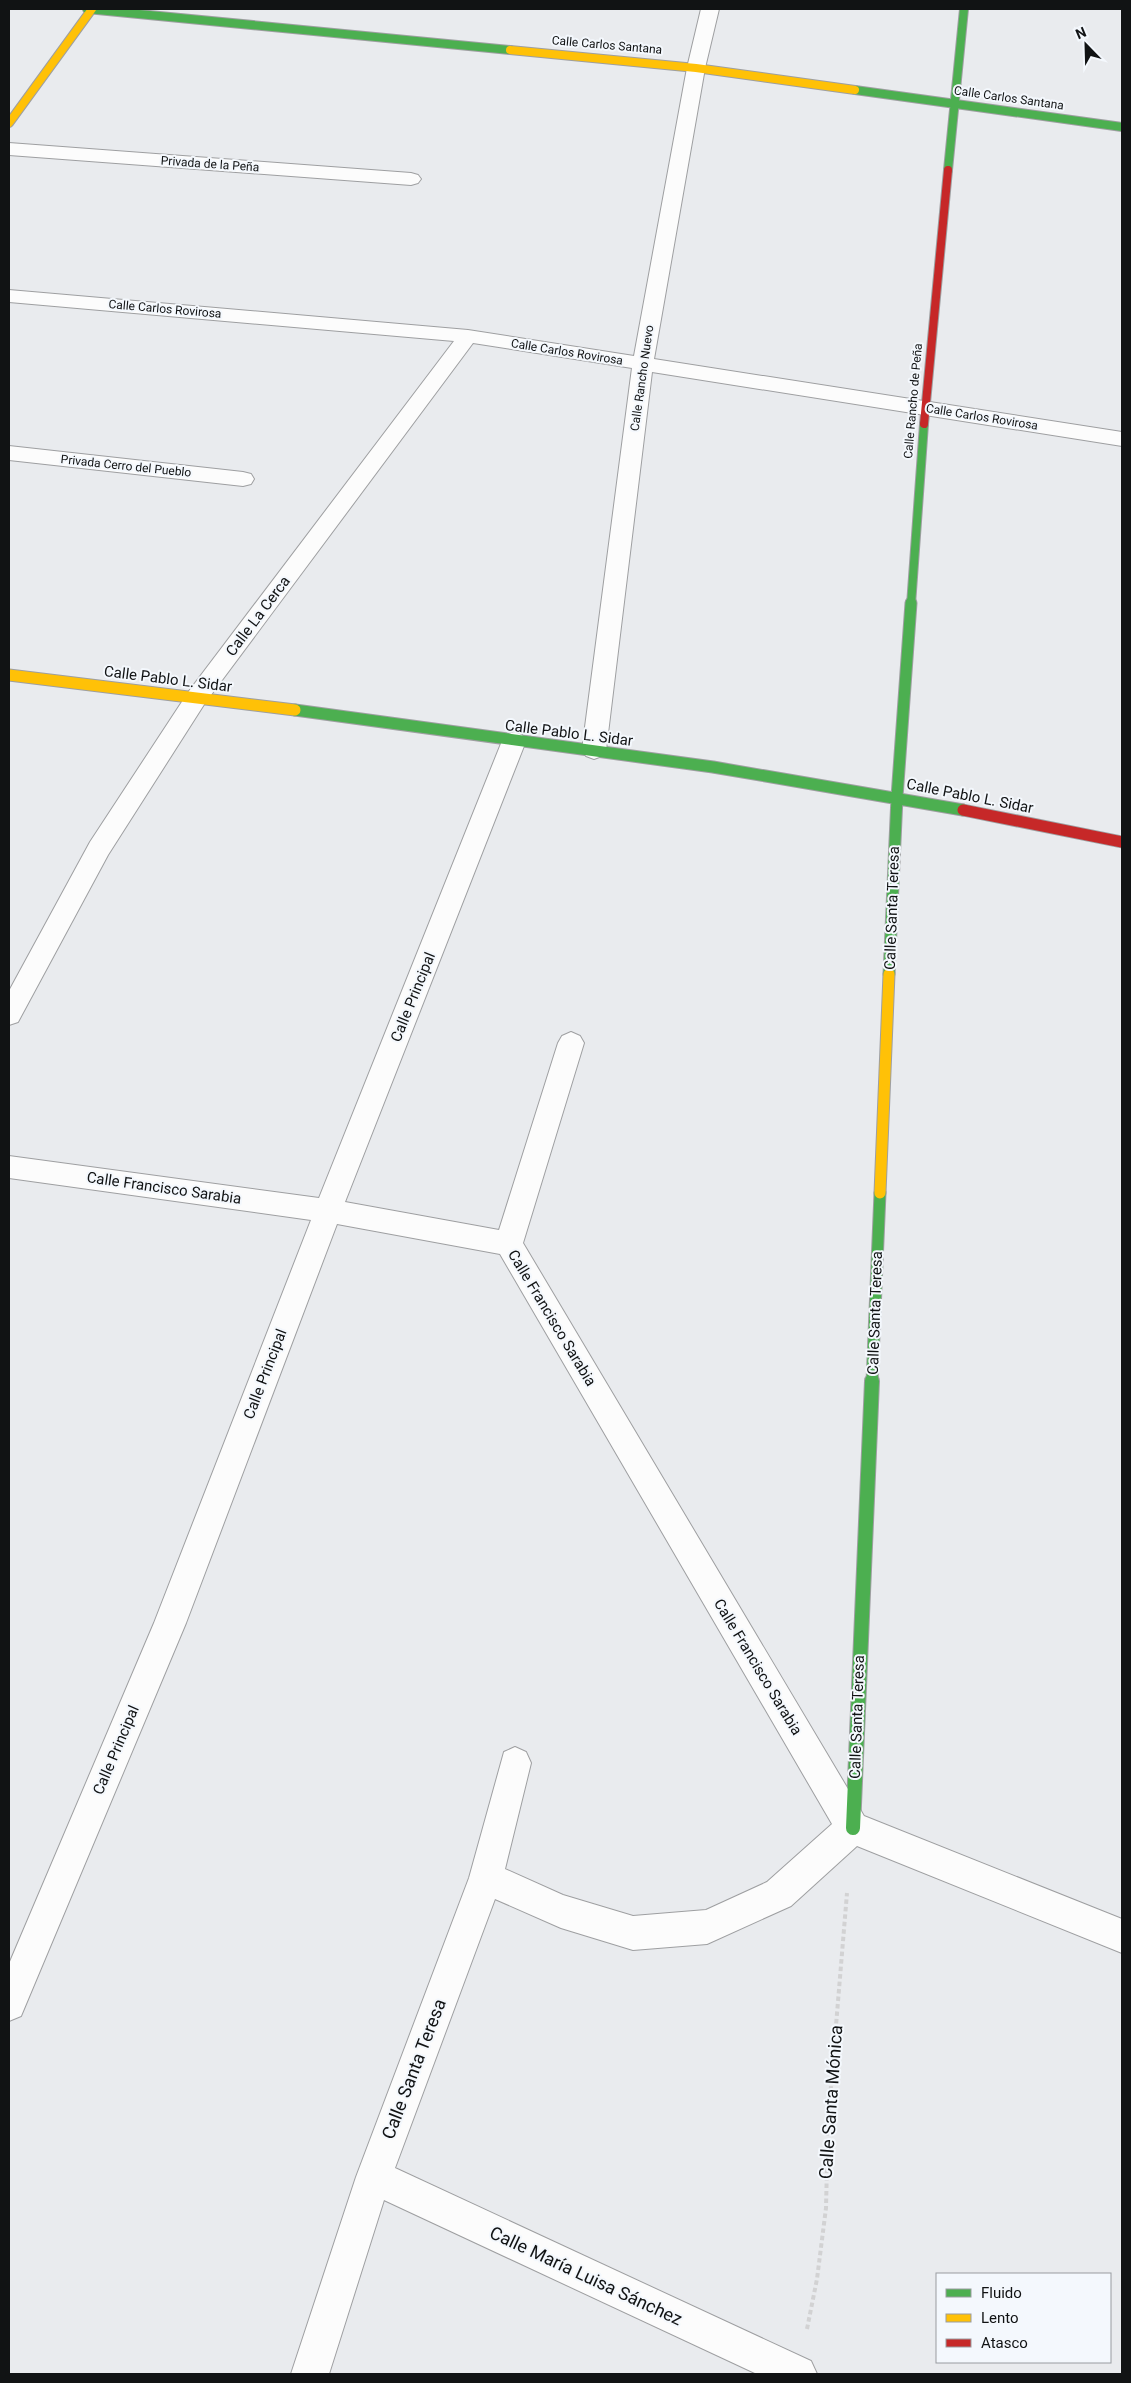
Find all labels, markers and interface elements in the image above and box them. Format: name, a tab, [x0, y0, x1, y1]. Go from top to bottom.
north arrow	[1061, 20, 1111, 70]
text: N	[1073, 24, 1089, 42]
street label: Calle Carlos Santana	[551, 33, 663, 57]
street label: Calle Carlos Santana	[953, 83, 1065, 113]
street label: Privada de la Peña	[160, 154, 260, 174]
street label: Calle Carlos Rovirosa	[108, 297, 222, 321]
street label: Calle Rancho Nuevo	[628, 324, 656, 432]
street label: Calle Carlos Rovirosa	[510, 336, 624, 368]
street label: Calle Rancho de Peña	[901, 343, 925, 459]
street label: Calle Carlos Rovirosa	[925, 401, 1039, 433]
street label: Privada Cerro del Pueblo	[60, 452, 192, 480]
street label: Calle La Cerca	[222, 572, 294, 660]
street label: Calle Pablo L. Sidar	[103, 662, 233, 696]
street label: Calle Pablo L. Sidar	[504, 716, 634, 750]
street label: Calle Pablo L. Sidar	[905, 775, 1035, 817]
street label: Calle Santa Teresa	[881, 846, 903, 970]
street label: Calle Principal	[387, 950, 439, 1044]
street label: Calle Francisco Sarabia	[86, 1168, 242, 1208]
street label: Calle Francisco Sarabia	[504, 1247, 600, 1389]
street label: Calle Santa Teresa	[864, 1251, 886, 1375]
street label: Calle Principal	[240, 1326, 290, 1422]
street label: Calle Francisco Sarabia	[710, 1596, 806, 1738]
street label: Calle Santa Teresa	[846, 1655, 868, 1779]
street label: Calle Principal	[89, 1703, 143, 1797]
street label: Calle Santa Teresa	[377, 1996, 450, 2142]
street label: Calle Santa Mónica	[815, 2024, 846, 2180]
street label: Calle María Luisa Sánchez	[487, 2222, 686, 2329]
legend	[936, 2273, 1111, 2363]
text: Fluido	[981, 2284, 1022, 2302]
text: Lento	[981, 2309, 1019, 2327]
text: Atasco	[981, 2334, 1028, 2352]

